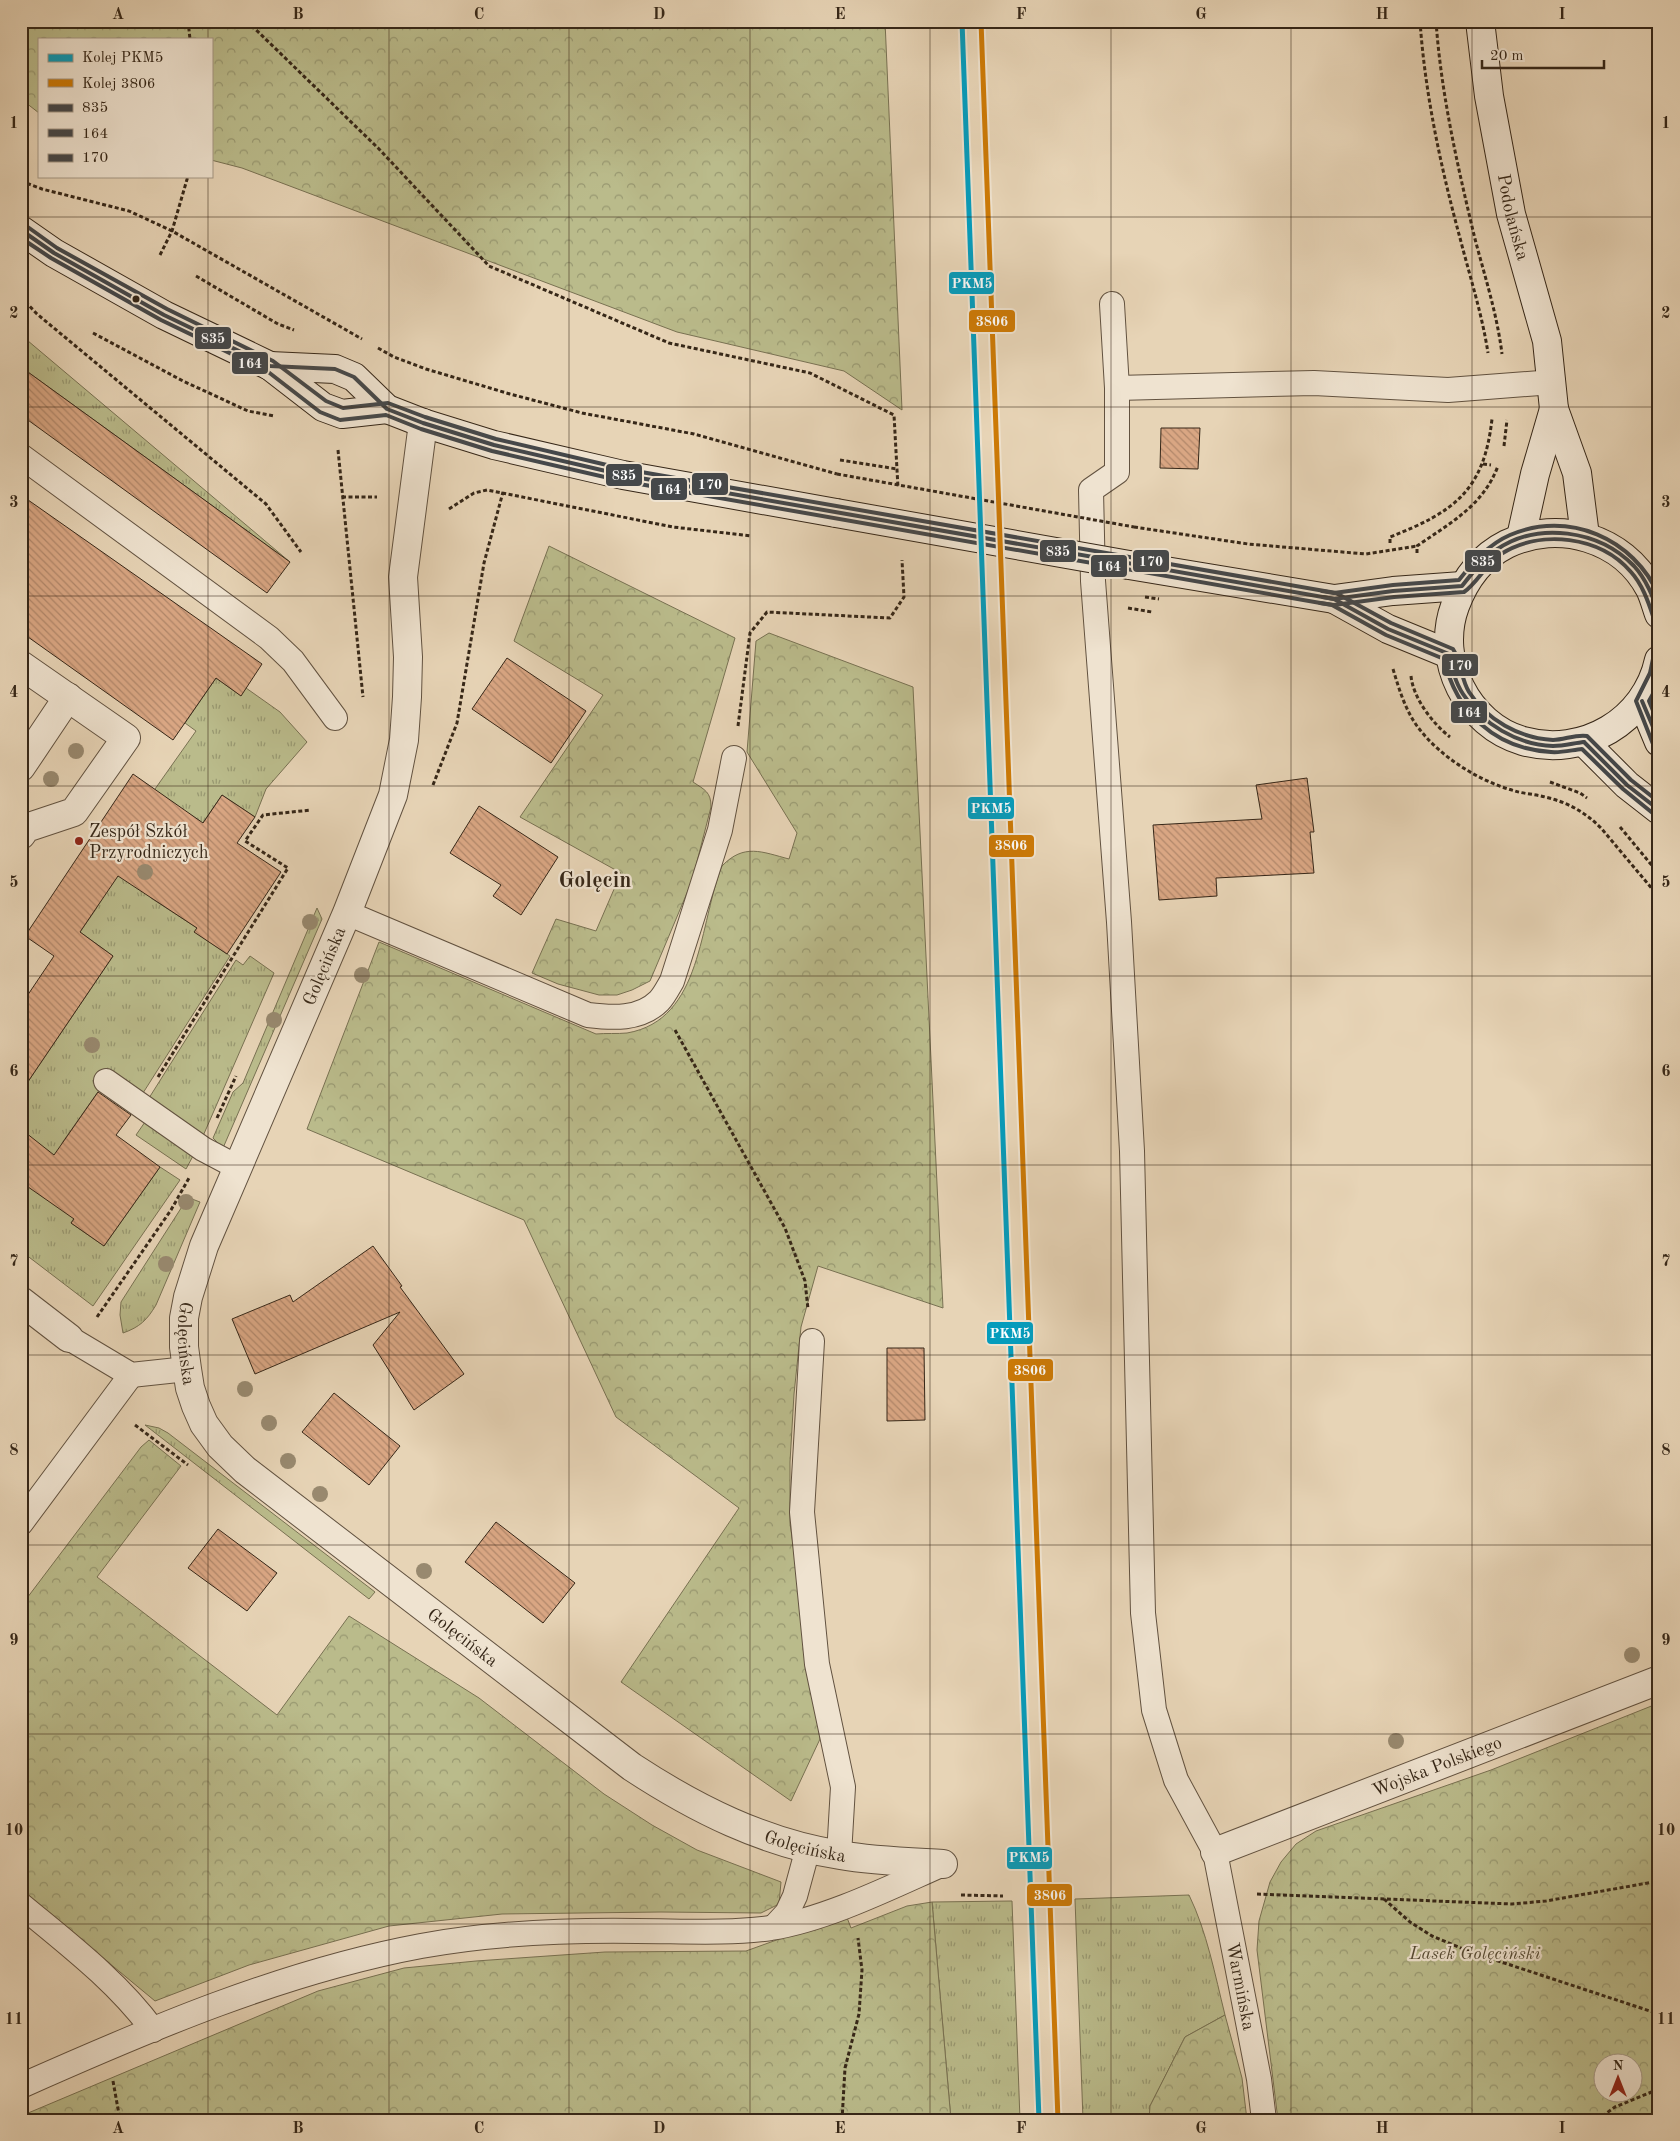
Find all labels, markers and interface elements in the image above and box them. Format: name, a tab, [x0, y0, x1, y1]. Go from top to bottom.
text: A	[112, 7, 124, 23]
text: B	[292, 7, 304, 23]
text: C	[474, 7, 484, 23]
text: D	[653, 7, 665, 23]
text: E	[834, 7, 846, 23]
text: F	[1016, 7, 1027, 23]
text: G	[1195, 7, 1207, 23]
text: H	[1375, 7, 1389, 23]
text: I	[1558, 7, 1566, 23]
legend	[38, 38, 212, 178]
scale bar	[1482, 38, 1605, 70]
text: 20 m	[1490, 49, 1524, 64]
text: Kolej PKM5	[82, 51, 164, 66]
text: Kolej 3806	[82, 77, 156, 92]
text: 835	[82, 101, 108, 116]
text: 1	[9, 116, 19, 132]
text: 1	[1661, 116, 1671, 132]
text: 164	[82, 127, 108, 142]
text: 170	[82, 151, 108, 166]
street label: Podolańska	[1494, 173, 1532, 263]
line badge: PKM5	[948, 271, 995, 295]
text: PKM5	[951, 277, 993, 291]
unlabelled marker	[131, 294, 141, 304]
text: 2	[9, 306, 19, 322]
text: 2	[1661, 306, 1671, 322]
line badge: 3806	[968, 309, 1016, 333]
text: 3806	[976, 315, 1008, 329]
line badge: 835	[194, 326, 232, 350]
text: 835	[201, 332, 225, 346]
line badge: 164	[231, 351, 269, 375]
text: 164	[238, 357, 262, 371]
line badge: 835	[605, 463, 643, 487]
text: 835	[612, 469, 636, 483]
line badge: 170	[691, 472, 729, 496]
line badge: 164	[650, 477, 688, 501]
text: 170	[698, 478, 722, 492]
text: 164	[657, 483, 681, 497]
text: 3	[9, 495, 19, 511]
text: 3	[1661, 495, 1671, 511]
line badge: 835	[1039, 539, 1077, 563]
text: 835	[1046, 545, 1070, 559]
line badge: 170	[1132, 549, 1170, 573]
line badge: 835	[1464, 549, 1502, 573]
line badge: 164	[1090, 554, 1128, 578]
text: 170	[1139, 555, 1163, 569]
text: 835	[1471, 555, 1495, 569]
text: 164	[1097, 560, 1121, 574]
line badge: 170	[1441, 653, 1479, 677]
text: 170	[1448, 659, 1472, 673]
text: 4	[9, 685, 19, 701]
text: 4	[1661, 685, 1671, 701]
line badge: 164	[1450, 700, 1488, 724]
text: 164	[1457, 706, 1481, 720]
line badge: PKM5	[967, 796, 1015, 820]
text: PKM5	[970, 802, 1012, 816]
place label: Zespół Szkół Przyrodniczych	[89, 823, 209, 862]
line badge: 3806	[988, 834, 1035, 858]
marker: Zespół Szkół Przyrodniczych	[73, 835, 85, 847]
text: 3806	[995, 839, 1027, 853]
district label: Golęcin	[558, 870, 632, 892]
text: 5	[9, 875, 19, 891]
text: 5	[1661, 875, 1671, 891]
street label: Golęcińska	[300, 924, 350, 1008]
text: 6	[9, 1064, 19, 1080]
text: 6	[1661, 1064, 1671, 1080]
text: 7	[9, 1254, 19, 1270]
text: 7	[1661, 1254, 1671, 1270]
street label: Golęcińska	[174, 1300, 197, 1387]
line badge: PKM5	[986, 1321, 1034, 1345]
text: PKM5	[989, 1327, 1031, 1341]
line badge: 3806	[1007, 1358, 1054, 1382]
text: 3806	[1014, 1364, 1046, 1378]
text: 8	[9, 1443, 19, 1459]
text: 8	[1661, 1443, 1671, 1459]
street label: Golęcińska	[423, 1605, 501, 1671]
text: 9	[9, 1633, 19, 1649]
text: 9	[1661, 1633, 1671, 1649]
street label: Wojska Polskiego	[1370, 1734, 1505, 1800]
text: 10	[5, 1823, 23, 1839]
text: 10	[1657, 1823, 1675, 1839]
street label: Golęcińska	[762, 1828, 847, 1866]
line badge: PKM5	[1006, 1846, 1053, 1870]
text: PKM5	[1008, 1851, 1050, 1865]
line badge: 3806	[1026, 1883, 1073, 1907]
text: 3806	[1034, 1889, 1066, 1903]
street label: Warmińska	[1223, 1941, 1257, 2032]
park label: Lasek Golęciński	[1408, 1945, 1541, 1963]
text: 11	[5, 2012, 23, 2028]
text: 11	[1657, 2012, 1675, 2028]
north arrow	[1592, 2054, 1642, 2104]
text: N	[1613, 2059, 1624, 2073]
text: A	[112, 2121, 124, 2137]
text: B	[292, 2121, 304, 2137]
text: C	[474, 2121, 484, 2137]
text: D	[653, 2121, 665, 2137]
text: E	[834, 2121, 846, 2137]
text: F	[1016, 2121, 1027, 2137]
text: G	[1195, 2121, 1207, 2137]
text: H	[1375, 2121, 1389, 2137]
text: I	[1558, 2121, 1566, 2137]

